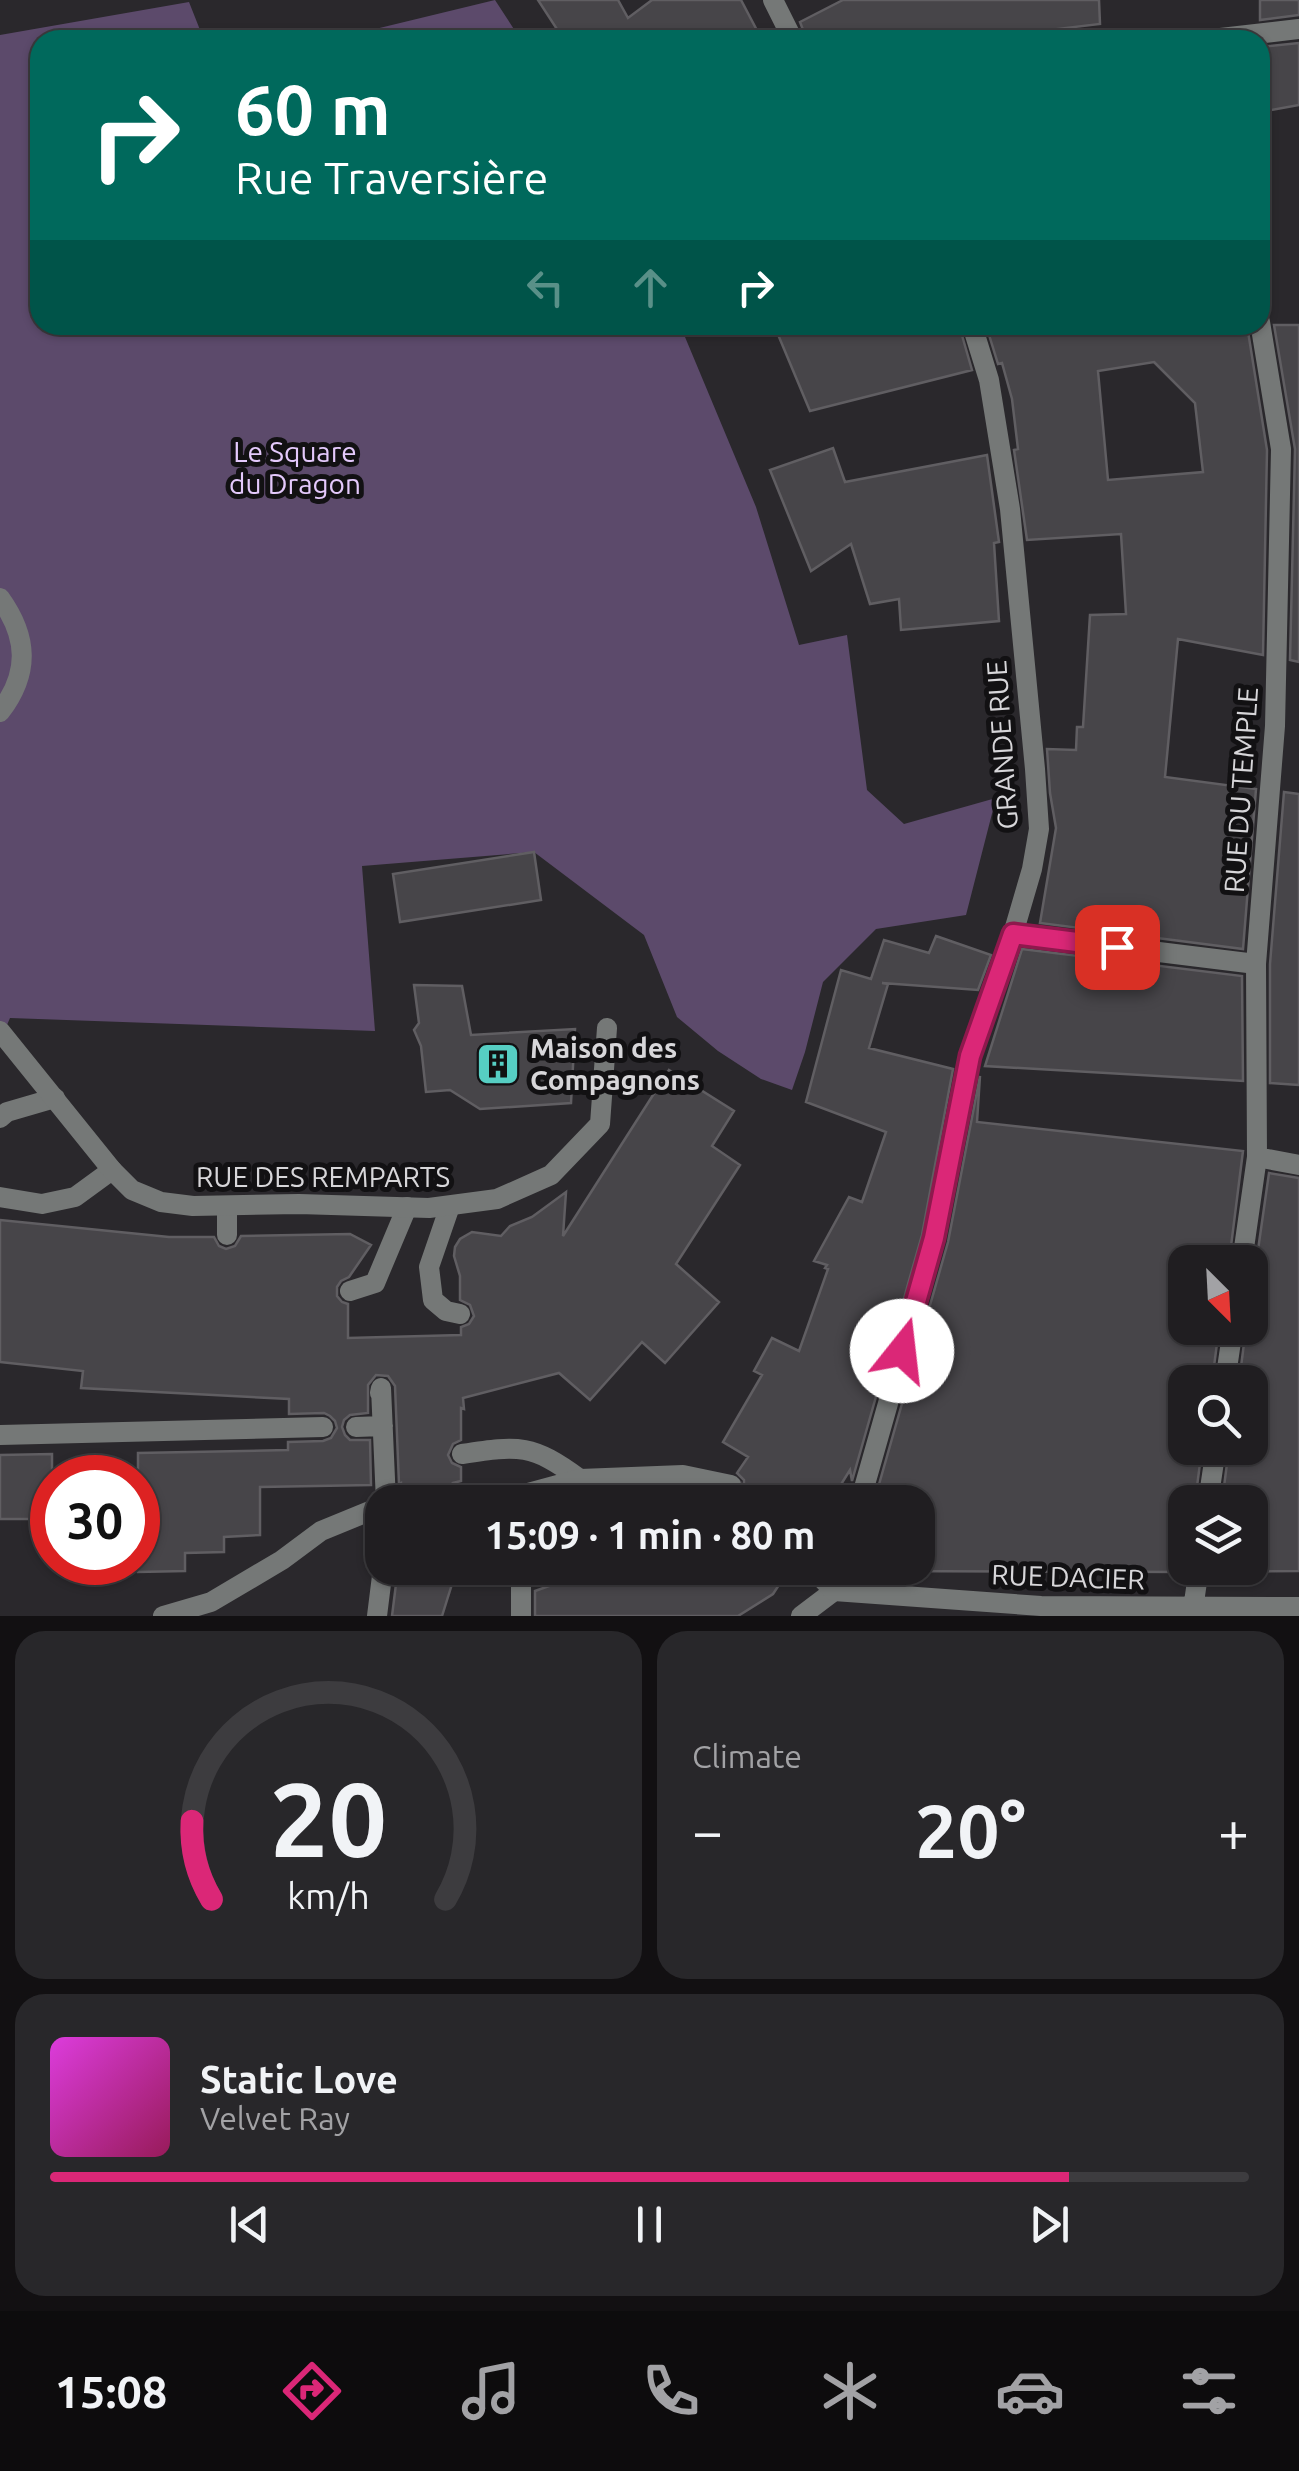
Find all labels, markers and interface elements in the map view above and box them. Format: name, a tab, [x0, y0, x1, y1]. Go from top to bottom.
icon: right	[70, 70, 200, 200]
text: 60 m	[235, 70, 391, 148]
text: Rue Traversière	[235, 152, 548, 203]
icon: left	[518, 260, 573, 315]
icon: ahead	[623, 260, 678, 315]
icon: right	[728, 260, 783, 315]
park label: Le Square du Dragon	[229, 436, 361, 499]
street label: GRANDE RUE	[980, 660, 1023, 831]
street label: RUE DU TEMPLE	[1218, 686, 1263, 894]
pin	[1075, 905, 1160, 990]
icon: arrive	[1090, 920, 1145, 975]
place label: Maison des Compagnons	[530, 1032, 700, 1095]
building icon: Maison des Compagnons	[475, 1041, 521, 1087]
street label: RUE DES REMPARTS	[196, 1161, 450, 1192]
north arrow	[1168, 1245, 1268, 1345]
map controls	[1168, 1245, 1268, 1585]
position arrow	[850, 1299, 954, 1403]
button: search	[1168, 1365, 1268, 1465]
speed limit sign: 30	[30, 1455, 160, 1585]
button: layers	[1168, 1485, 1268, 1585]
text: 15:09 · 1 min · 80 m	[485, 1514, 815, 1556]
street label: RUE DACIER	[991, 1558, 1145, 1595]
text: Climate	[692, 1738, 802, 1774]
text: 20	[270, 1760, 387, 1877]
text: 20°	[915, 1788, 1026, 1872]
text: −	[692, 1800, 723, 1861]
text: +	[1218, 1800, 1249, 1861]
text: km/h	[287, 1876, 370, 1916]
text: Static Love	[200, 2058, 398, 2100]
text: Velvet Ray	[200, 2100, 350, 2136]
icon: previous	[222, 2197, 277, 2252]
icon: pause	[622, 2197, 677, 2252]
icon: next	[1022, 2197, 1077, 2252]
icon: directions	[277, 2356, 347, 2426]
icon: music	[456, 2356, 526, 2426]
icon: phone	[636, 2356, 706, 2426]
icon: climate	[815, 2356, 885, 2426]
icon: car	[995, 2356, 1065, 2426]
icon: filters	[1174, 2356, 1244, 2426]
text: 15:08	[55, 2366, 167, 2417]

